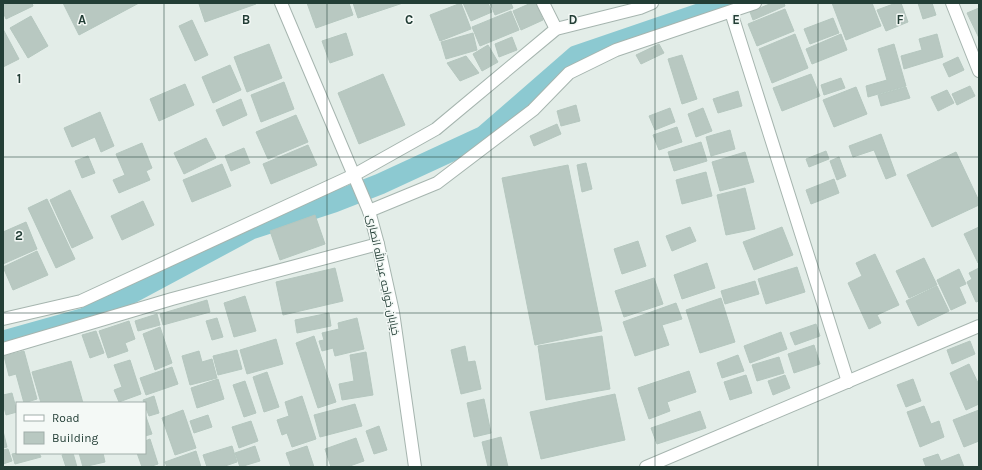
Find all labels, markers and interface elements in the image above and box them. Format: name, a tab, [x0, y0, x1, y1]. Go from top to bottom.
text: A	[78, 12, 86, 27]
text: B	[242, 12, 250, 27]
text: C	[405, 12, 413, 27]
text: D	[569, 12, 578, 27]
text: E	[732, 12, 740, 27]
text: F	[896, 12, 904, 27]
text: 1	[17, 71, 21, 86]
street label: خیابان خواجه عبدالله انصاری	[364, 213, 404, 337]
text: 2	[15, 228, 23, 243]
legend	[16, 402, 146, 454]
text: Road	[52, 411, 80, 425]
text: Building	[52, 431, 99, 445]

